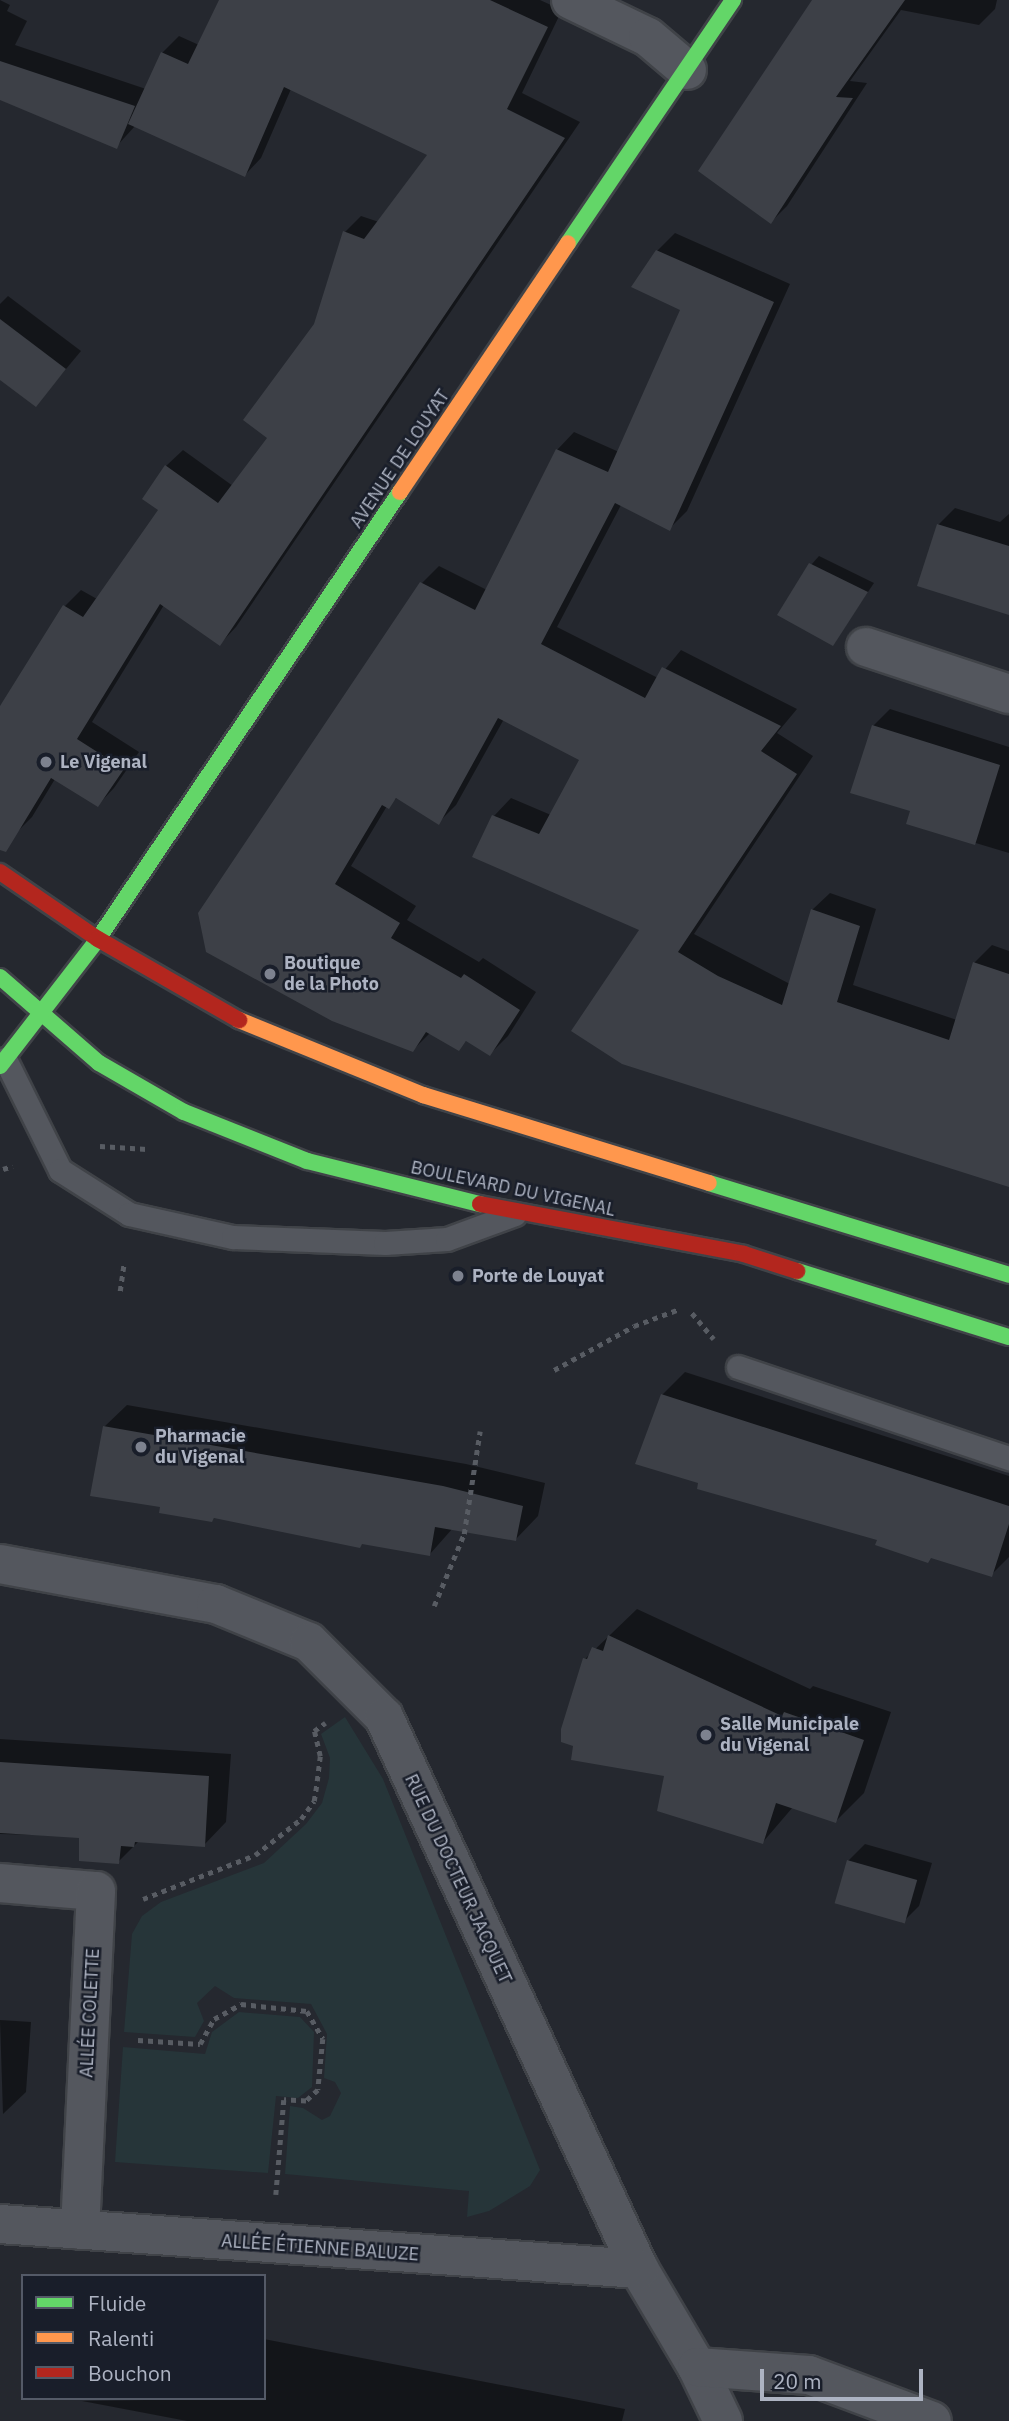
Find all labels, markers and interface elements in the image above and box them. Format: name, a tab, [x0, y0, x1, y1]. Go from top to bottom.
street label: AVENUE DE LOUYAT	[346, 386, 454, 532]
place label: Le Vigenal	[60, 751, 147, 773]
marker: Le Vigenal	[38, 754, 54, 770]
place label: Boutique de la Photo	[284, 953, 379, 996]
marker: Boutique de la Photo	[262, 966, 278, 982]
street label: BOULEVARD DU VIGENAL	[409, 1157, 617, 1221]
place label: Porte de Louyat	[472, 1265, 604, 1287]
marker: Porte de Louyat	[450, 1268, 466, 1284]
place label: Pharmacie du Vigenal	[155, 1426, 246, 1468]
marker: Pharmacie du Vigenal	[133, 1439, 149, 1455]
place label: Salle Municipale du Vigenal	[720, 1714, 859, 1756]
marker: Salle Municipale du Vigenal	[698, 1727, 714, 1743]
street label: RUE DU DOCTEUR JACQUET	[400, 1771, 516, 1987]
street label: ALLÉE COLETTE	[76, 1948, 104, 2078]
street label: ALLÉE ÉTIENNE BALUZE	[220, 2230, 420, 2266]
legend	[21, 2274, 266, 2400]
text: Fluide	[88, 2289, 146, 2317]
text: Ralenti	[88, 2324, 154, 2352]
scale bar	[764, 2354, 927, 2398]
text: Bouchon	[88, 2359, 172, 2387]
text: 20 m	[773, 2367, 822, 2395]

